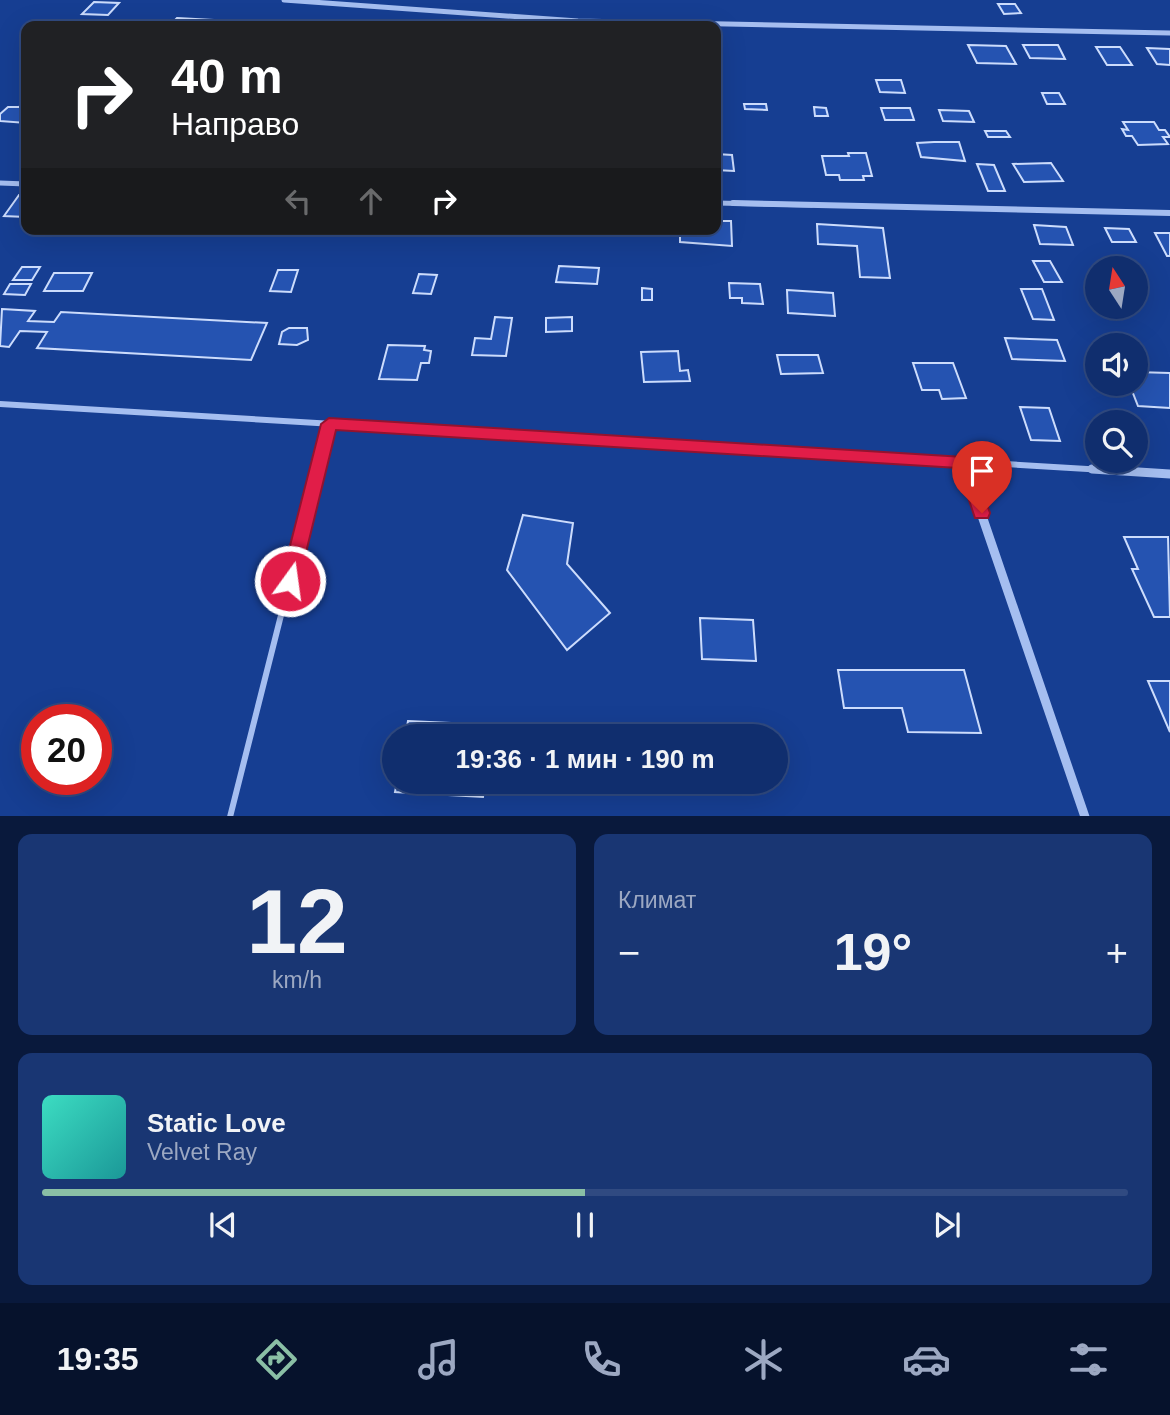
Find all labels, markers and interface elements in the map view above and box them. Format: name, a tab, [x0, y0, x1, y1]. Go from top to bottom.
icon: right	[56, 49, 147, 140]
text: 40 m	[171, 49, 283, 103]
text: Направо	[171, 106, 299, 142]
icon: left	[279, 182, 317, 220]
icon: ahead	[352, 182, 390, 220]
icon: right	[425, 182, 463, 220]
north arrow	[1085, 256, 1148, 318]
map controls	[1085, 256, 1148, 473]
button: sound	[1085, 333, 1148, 396]
button: search	[1085, 410, 1148, 473]
pin	[952, 441, 1012, 513]
icon: arrive	[963, 452, 1001, 490]
position arrow	[253, 544, 327, 618]
speed limit sign: 20	[21, 704, 112, 795]
text: 19:36 · 1 мин · 190 m	[455, 744, 715, 774]
text: 12	[246, 871, 348, 972]
text: Климат	[618, 887, 696, 913]
text: 19°	[834, 923, 912, 981]
text: −	[618, 932, 640, 974]
text: +	[1106, 932, 1128, 974]
text: km/h	[272, 967, 322, 993]
text: Static Love	[147, 1108, 286, 1138]
text: Velvet Ray	[147, 1139, 257, 1165]
icon: previous	[204, 1206, 242, 1244]
icon: pause	[566, 1206, 604, 1244]
icon: next	[928, 1206, 966, 1244]
icon: directions	[252, 1335, 301, 1384]
icon: music	[414, 1335, 463, 1384]
icon: phone	[577, 1335, 626, 1384]
icon: climate	[739, 1335, 788, 1384]
icon: car	[902, 1335, 951, 1384]
icon: filters	[1064, 1335, 1113, 1384]
text: 19:35	[57, 1341, 139, 1377]

